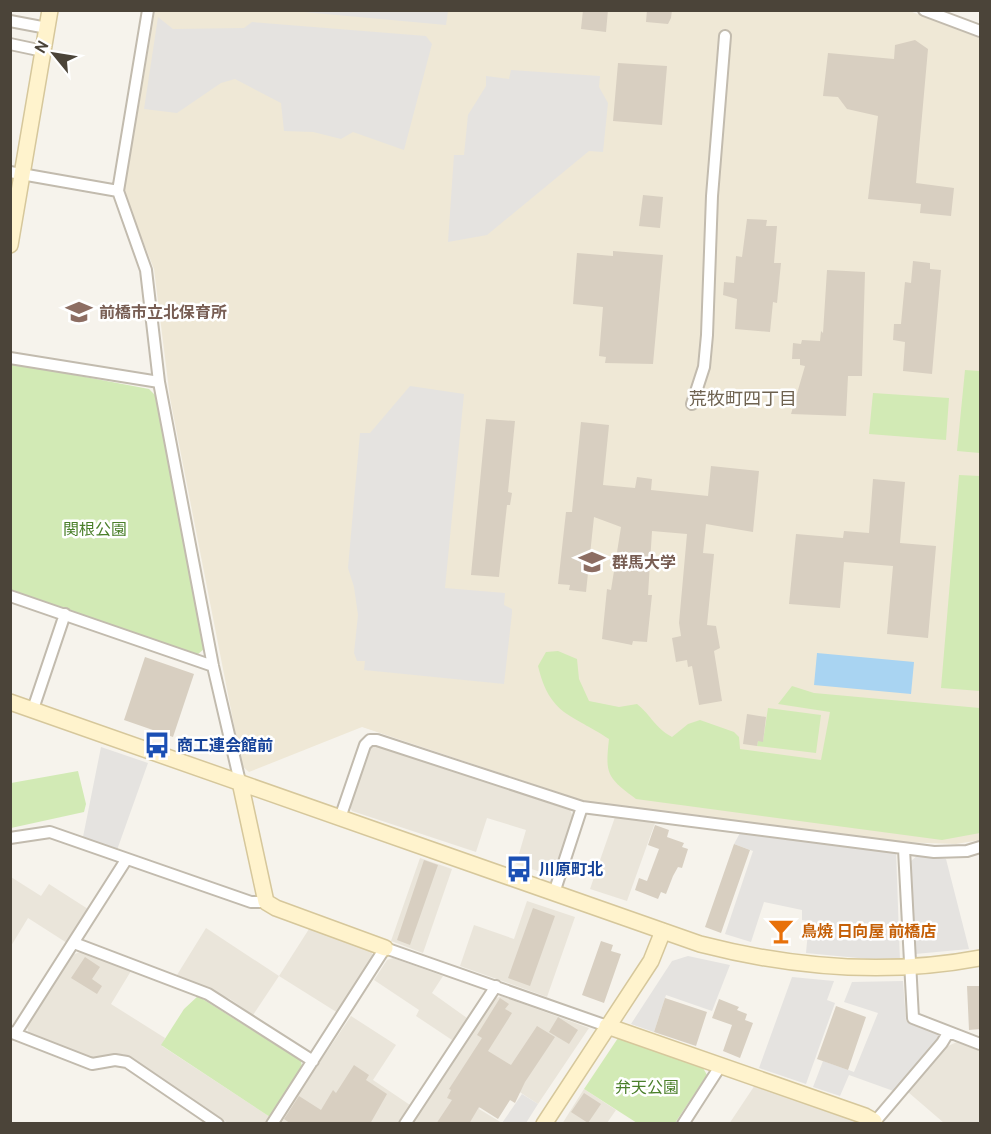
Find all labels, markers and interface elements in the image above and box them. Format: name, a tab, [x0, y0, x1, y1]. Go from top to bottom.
north arrow	[24, 24, 84, 84]
text: N	[30, 37, 52, 56]
school or university icon: 前橋市立北保育所	[64, 297, 94, 327]
place label: 前橋市立北保育所	[99, 303, 227, 322]
district label: 荒牧町四丁目	[689, 388, 797, 410]
park label: 関根公園	[63, 520, 127, 539]
school or university icon: 群馬大学	[577, 547, 607, 577]
place label: 群馬大学	[612, 553, 676, 572]
bus stop icon: 商工連会館前	[142, 730, 172, 760]
place label: 商工連会館前	[177, 736, 273, 755]
bus stop icon: 川原町北	[504, 854, 534, 884]
place label: 川原町北	[539, 860, 603, 879]
bar icon: 鳥焼 日向屋 前橋店	[766, 916, 796, 946]
place label: 鳥焼 日向屋 前橋店	[801, 922, 936, 941]
park label: 弁天公園	[615, 1078, 679, 1097]

